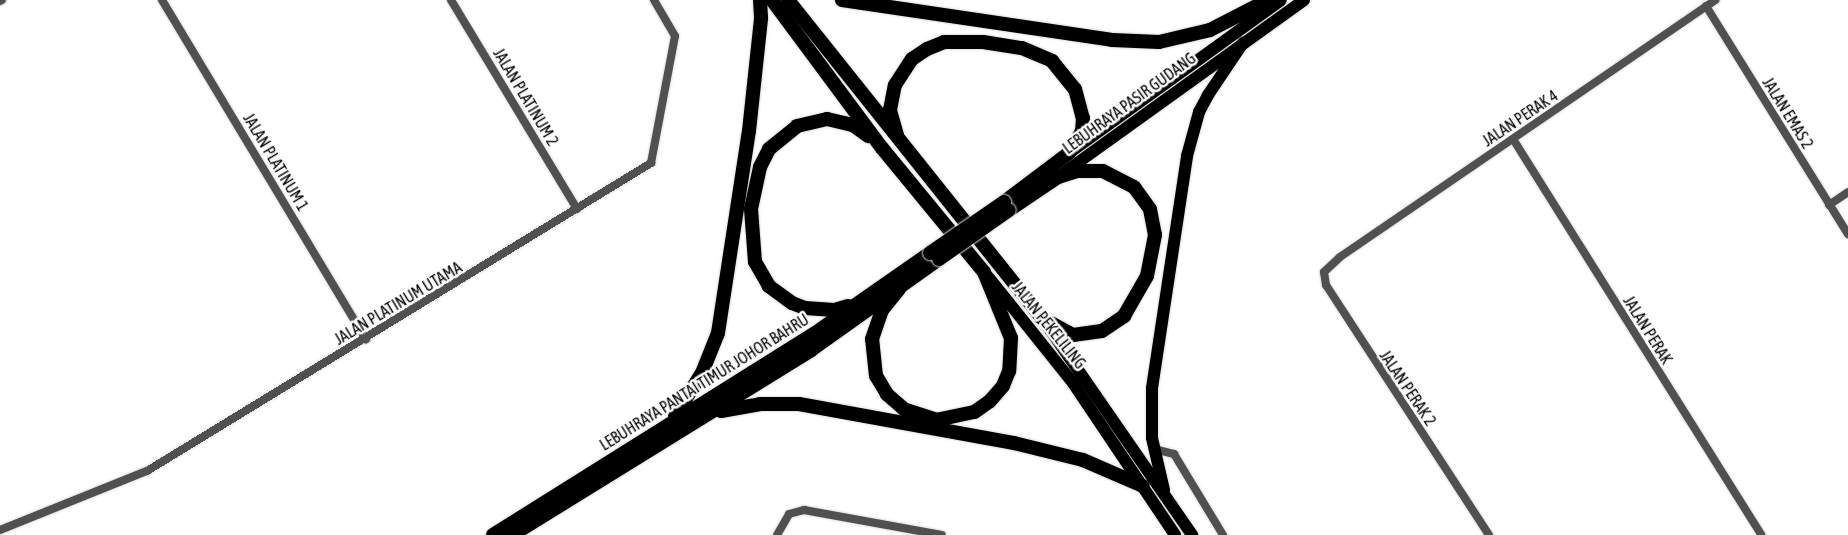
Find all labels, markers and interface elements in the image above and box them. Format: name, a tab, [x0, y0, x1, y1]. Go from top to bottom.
street label: JALAN PLATINUM 2	[489, 45, 563, 149]
street label: LEBUHRAYA PASIR GUDANG	[1059, 48, 1199, 158]
street label: JALAN EMAS 2	[1759, 74, 1817, 152]
street label: JALAN PERAK 4	[1479, 86, 1561, 150]
street label: JALAN PLATINUM 1	[239, 110, 313, 214]
street label: JALAN PLATINUM UTAMA	[331, 257, 465, 349]
street label: JALAN PEKELILING	[1008, 278, 1090, 372]
street label: JALAN PERAK	[1619, 292, 1677, 368]
street label: LEBUHRAYA PANTAI TIMUR JOHOR BAHRU	[596, 310, 812, 454]
street label: JALAN PERAK 2	[1376, 347, 1440, 429]

